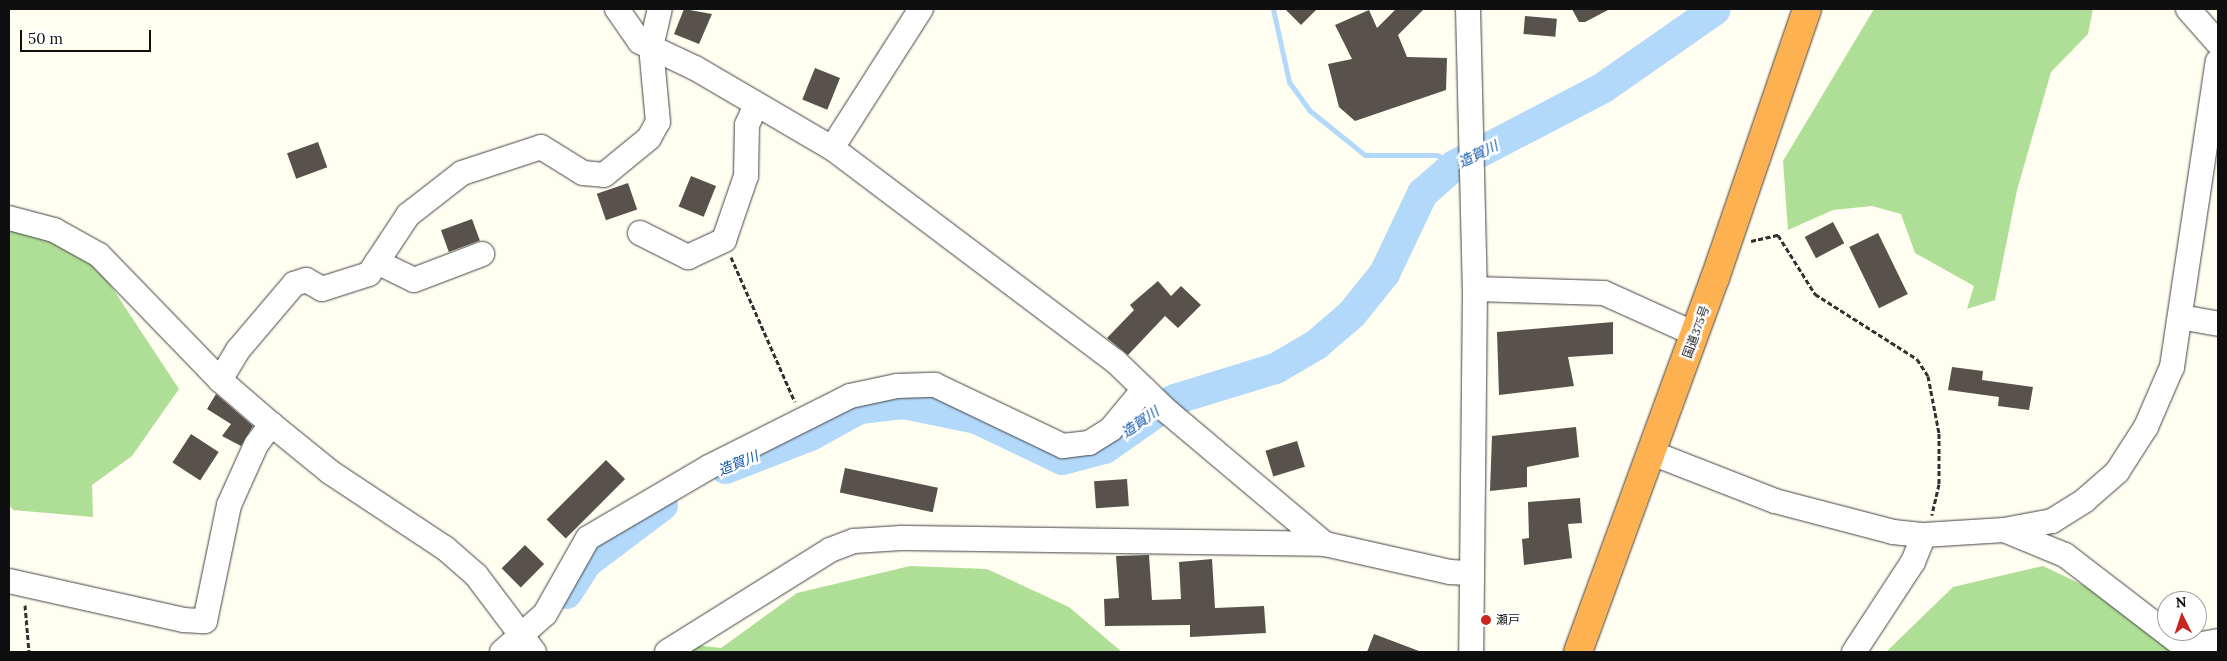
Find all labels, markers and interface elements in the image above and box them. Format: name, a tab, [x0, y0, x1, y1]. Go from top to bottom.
scale bar	[22, 20, 154, 52]
text: 50 m	[28, 29, 63, 48]
water label: 造賀川	[1455, 137, 1501, 171]
street label: 国道375号	[1680, 304, 1712, 360]
water label: 造賀川	[1118, 403, 1162, 441]
water label: 造賀川	[715, 447, 761, 479]
north arrow	[2157, 591, 2207, 641]
text: N	[2175, 593, 2187, 611]
place label: 瀬戸	[1496, 613, 1520, 627]
marker: 瀬戸	[1480, 614, 1492, 626]

